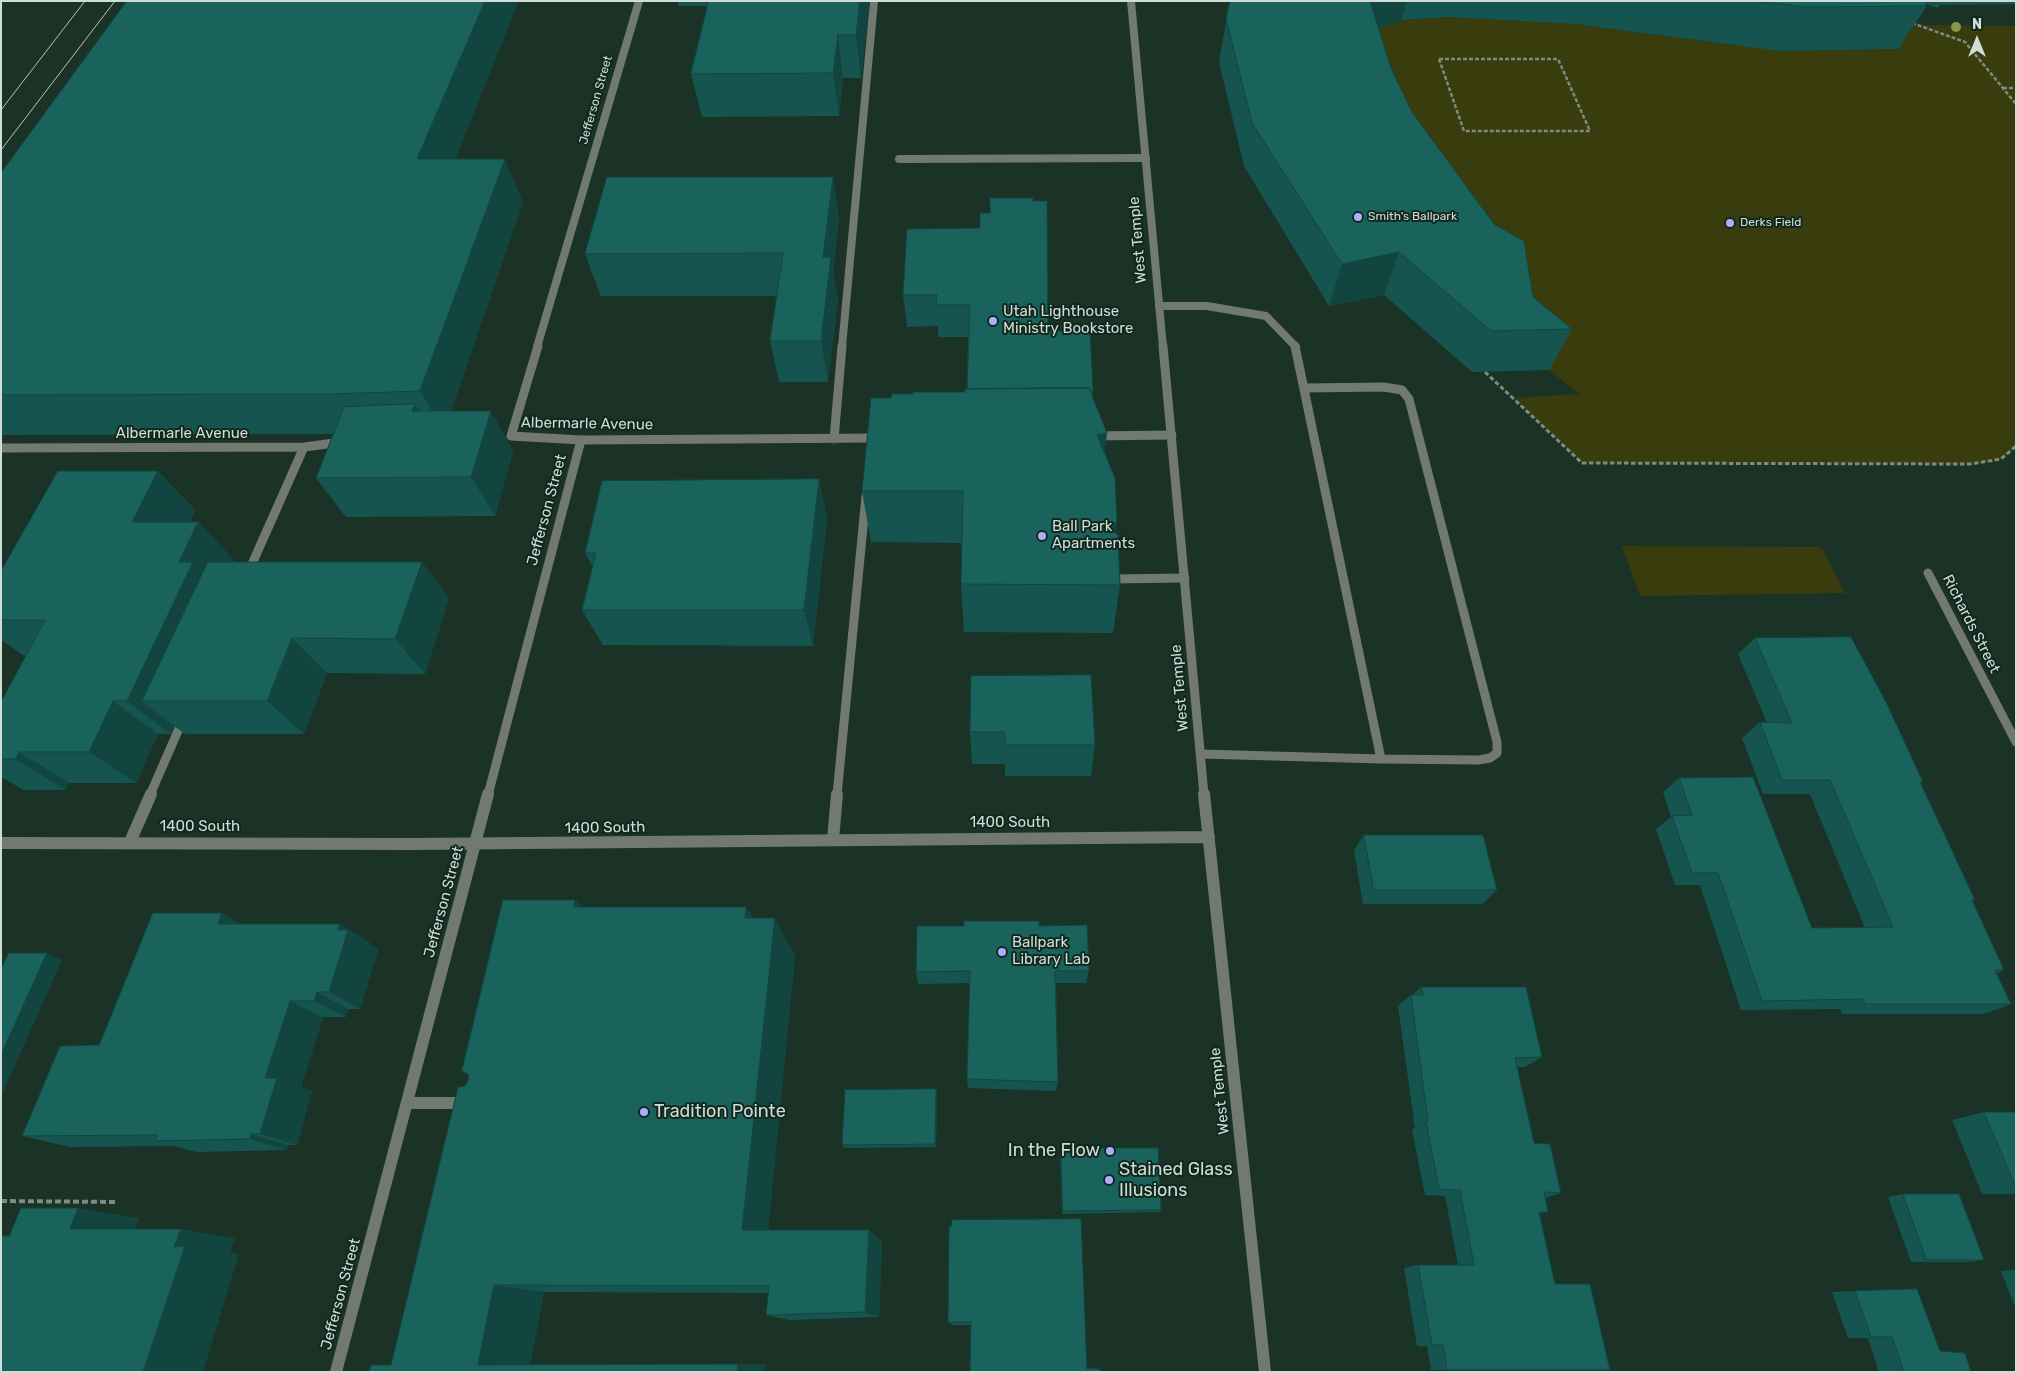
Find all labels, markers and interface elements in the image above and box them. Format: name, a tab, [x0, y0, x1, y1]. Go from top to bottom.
north arrow	[1952, 15, 2002, 65]
text: N	[1972, 16, 1982, 33]
street label: Jefferson Street	[576, 54, 616, 146]
street label: West Temple	[1125, 196, 1151, 284]
place label: Smith's Ballpark	[1368, 210, 1457, 224]
marker: Smith's Ballpark	[1352, 211, 1364, 223]
place label: Derks Field	[1740, 216, 1801, 230]
marker: Derks Field	[1724, 217, 1736, 229]
place label: Utah Lighthouse Ministry Bookstore	[1003, 303, 1133, 338]
marker: Utah Lighthouse Ministry Bookstore	[987, 315, 999, 327]
street label: Albermarle Avenue	[521, 414, 653, 434]
street label: Albermarle Avenue	[116, 425, 248, 443]
street label: Jefferson Street	[523, 452, 571, 568]
place label: Ball Park Apartments	[1052, 518, 1135, 553]
marker: Ball Park Apartments	[1036, 530, 1048, 542]
street label: Richards Street	[1938, 572, 2004, 676]
street label: West Temple	[1167, 644, 1193, 732]
street label: 1400 South	[970, 814, 1050, 832]
street label: 1400 South	[160, 818, 240, 836]
street label: 1400 South	[565, 818, 645, 838]
street label: Jefferson Street	[420, 844, 468, 960]
place label: Ballpark Library Lab	[1012, 934, 1090, 969]
marker: Ballpark Library Lab	[996, 946, 1008, 958]
street label: West Temple	[1206, 1047, 1234, 1135]
place label: Tradition Pointe	[654, 1101, 786, 1123]
marker: Tradition Pointe	[638, 1106, 650, 1118]
place label: In the Flow	[1008, 1140, 1100, 1162]
marker: In the Flow	[1104, 1145, 1116, 1157]
place label: Stained Glass Illusions	[1119, 1159, 1233, 1202]
marker: Stained Glass Illusions	[1103, 1174, 1115, 1186]
street label: Jefferson Street	[317, 1236, 365, 1352]

